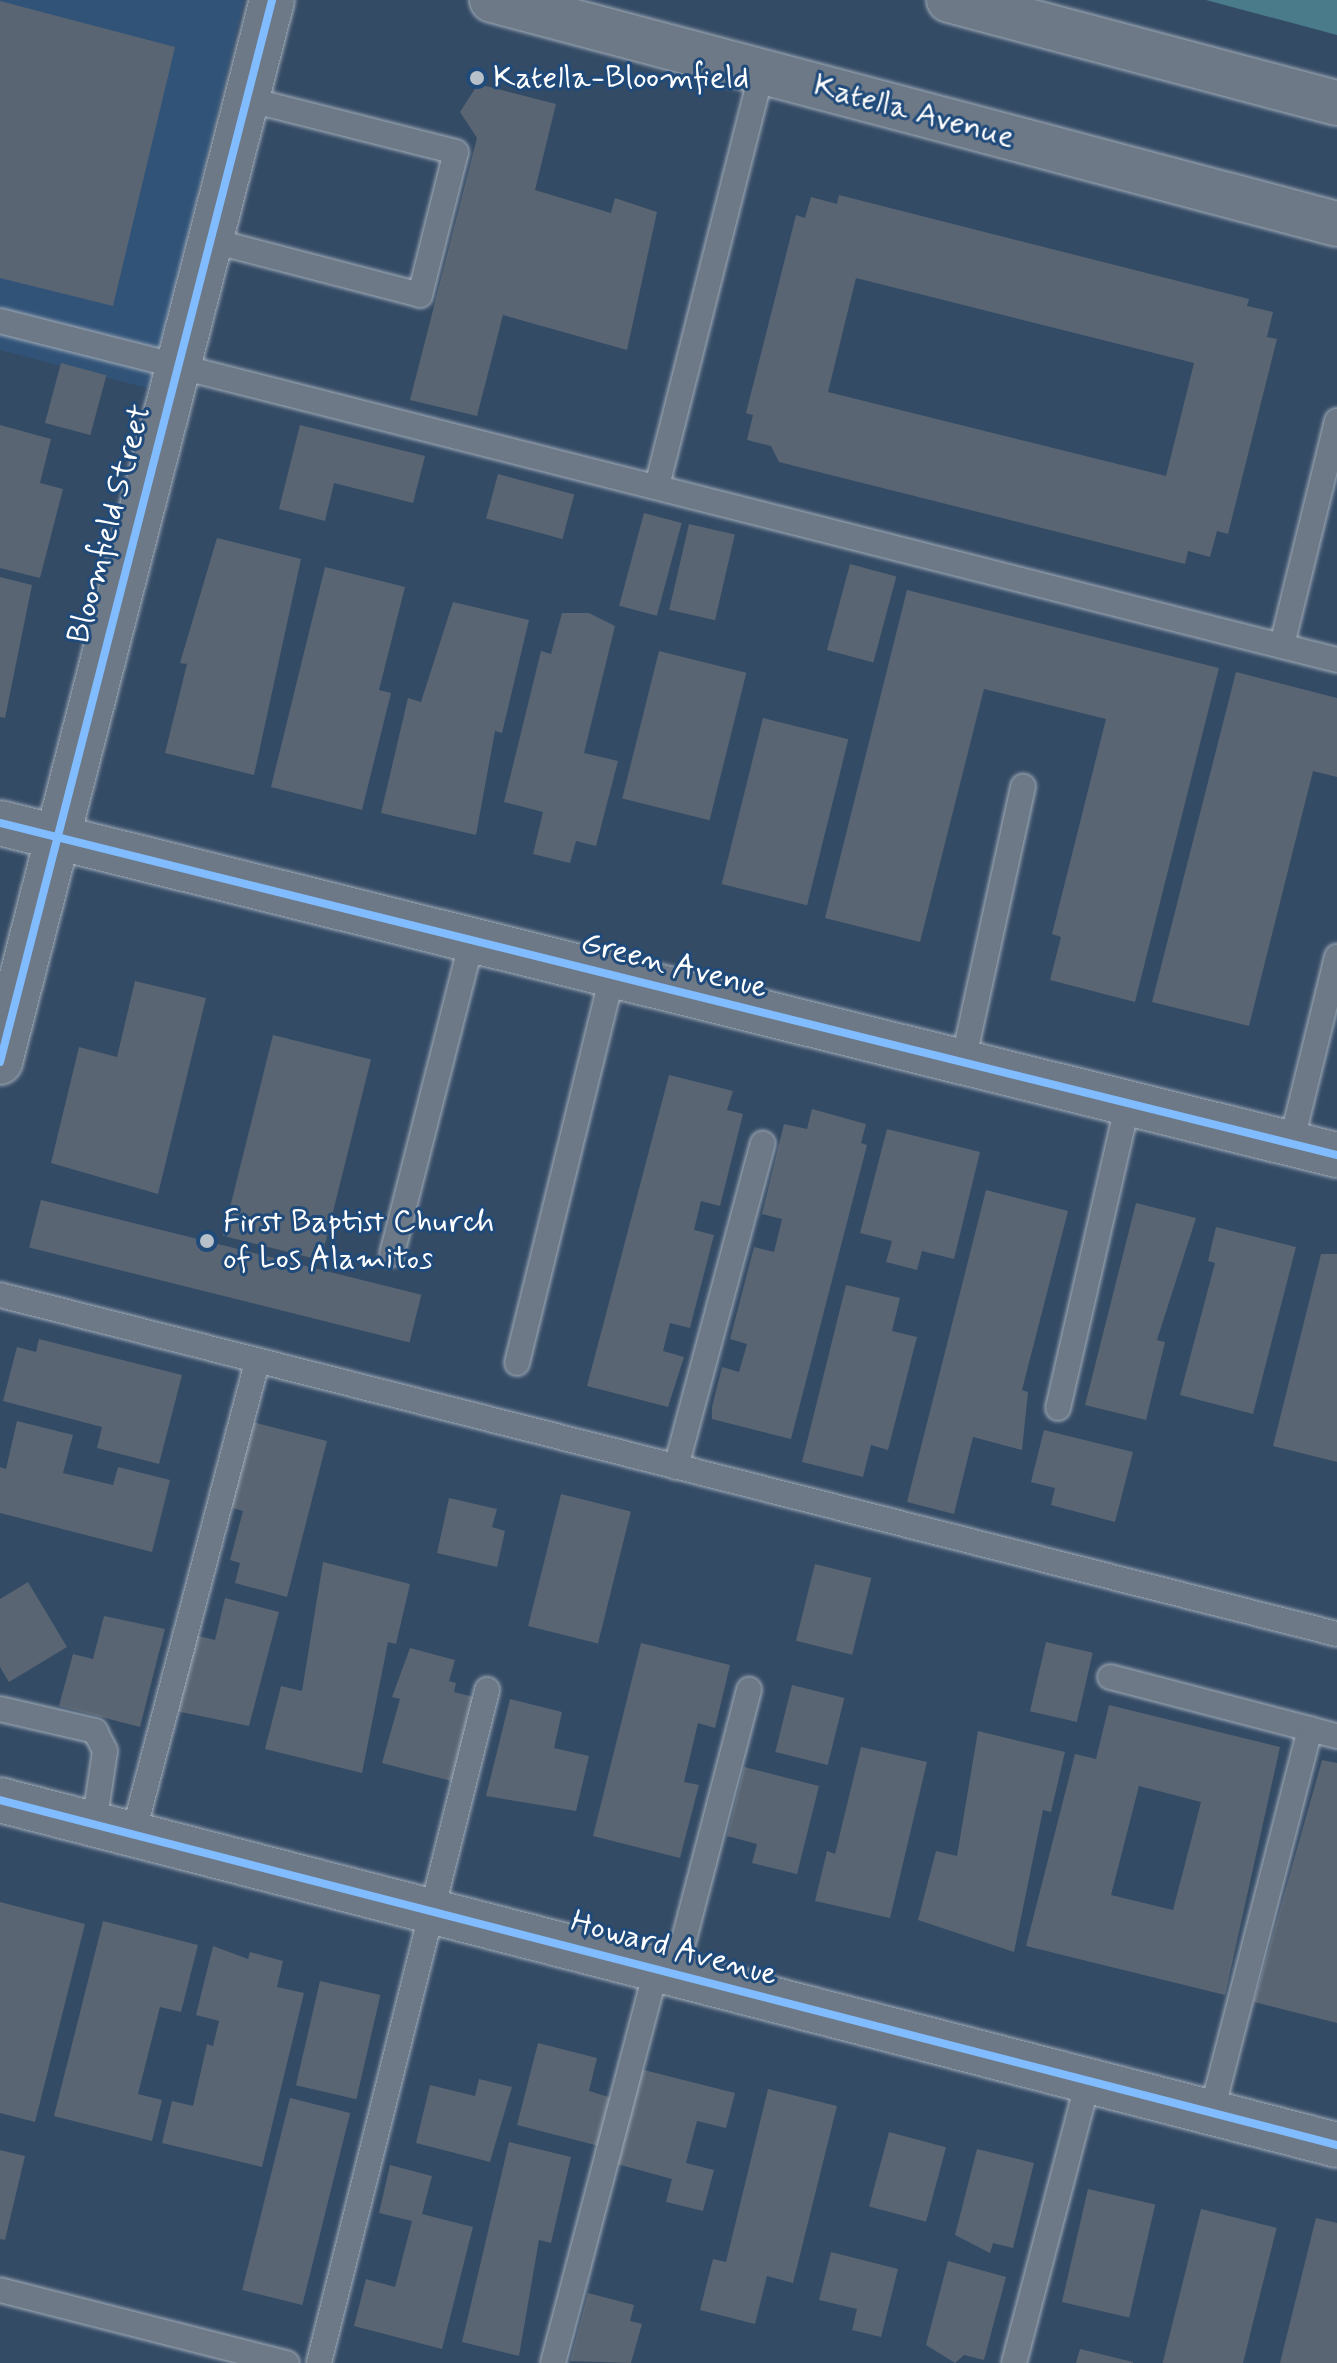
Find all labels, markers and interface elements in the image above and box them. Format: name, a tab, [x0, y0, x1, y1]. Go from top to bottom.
place label: Katella-Bloomfield	[493, 59, 749, 97]
street label: Katella Avenue	[809, 67, 1019, 157]
marker: Katella-Bloomfield	[468, 69, 486, 87]
street label: Bloomfield Street	[60, 401, 160, 647]
street label: Green Avenue	[574, 924, 774, 1008]
place label: First Baptist Church of Los Alamitos	[223, 1204, 494, 1279]
marker: First Baptist Church of Los Alamitos	[198, 1232, 216, 1250]
street label: Howard Avenue	[568, 1903, 780, 1995]

